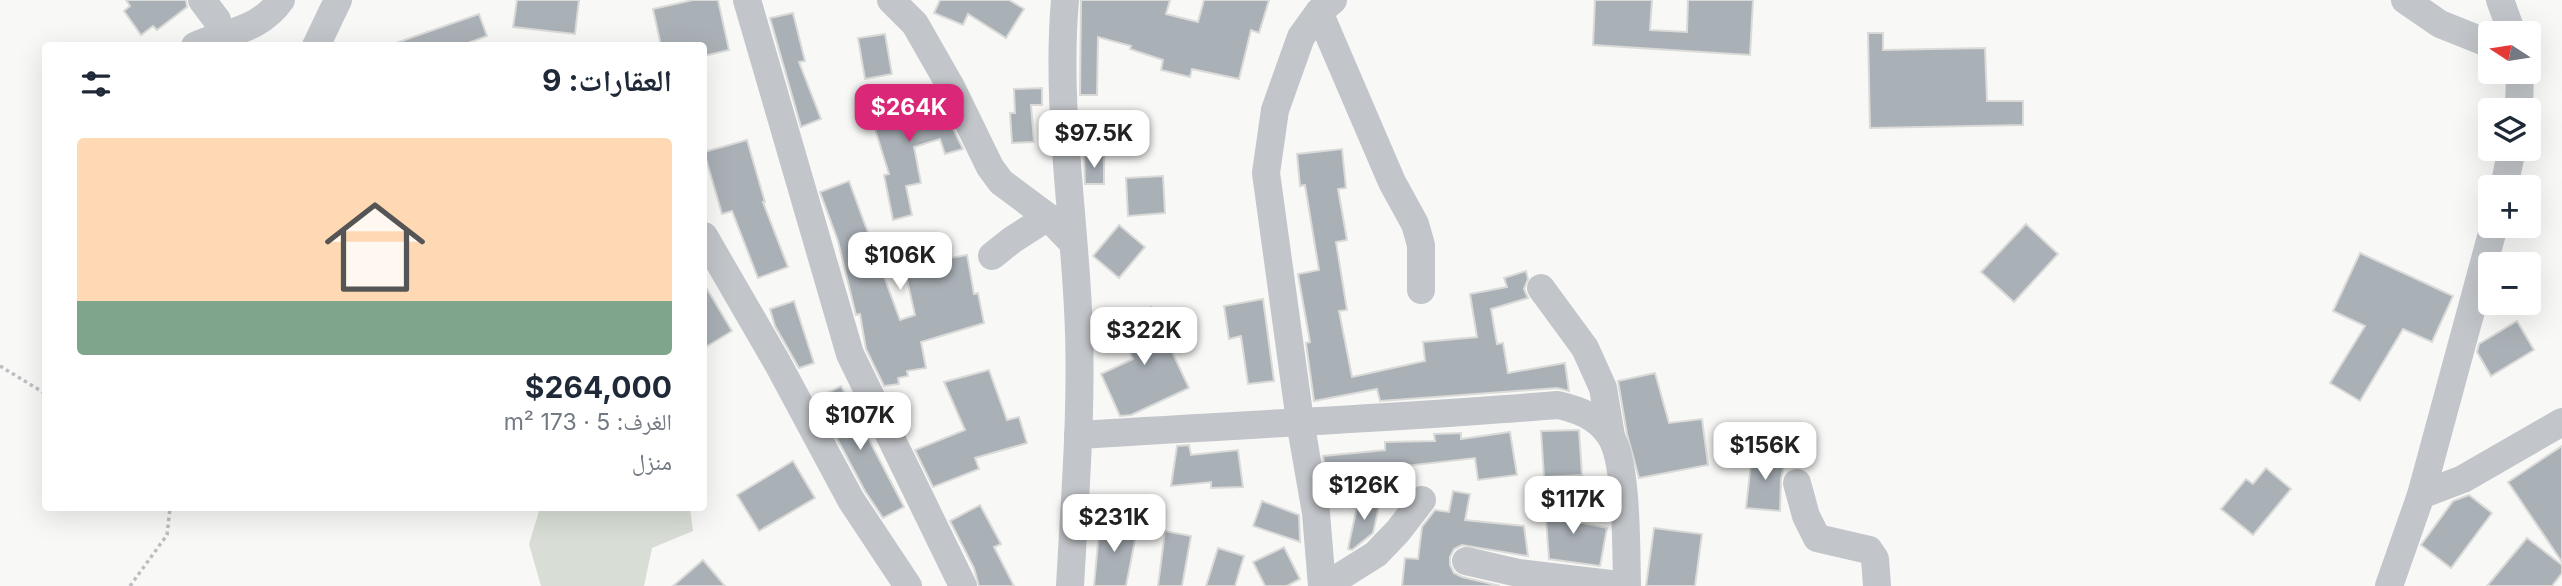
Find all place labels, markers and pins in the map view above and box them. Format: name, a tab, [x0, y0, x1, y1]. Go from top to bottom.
pin: $264K	[860, 85, 958, 144]
pin: $97.5K	[1037, 110, 1151, 170]
pin: $106K	[851, 232, 949, 292]
pin: $322K	[1095, 308, 1193, 367]
pin: $107K	[811, 392, 909, 452]
pin: $156K	[1716, 422, 1814, 482]
pin: $126K	[1315, 462, 1413, 522]
pin: $117K	[1524, 476, 1622, 536]
pin: $231K	[1065, 494, 1163, 554]

